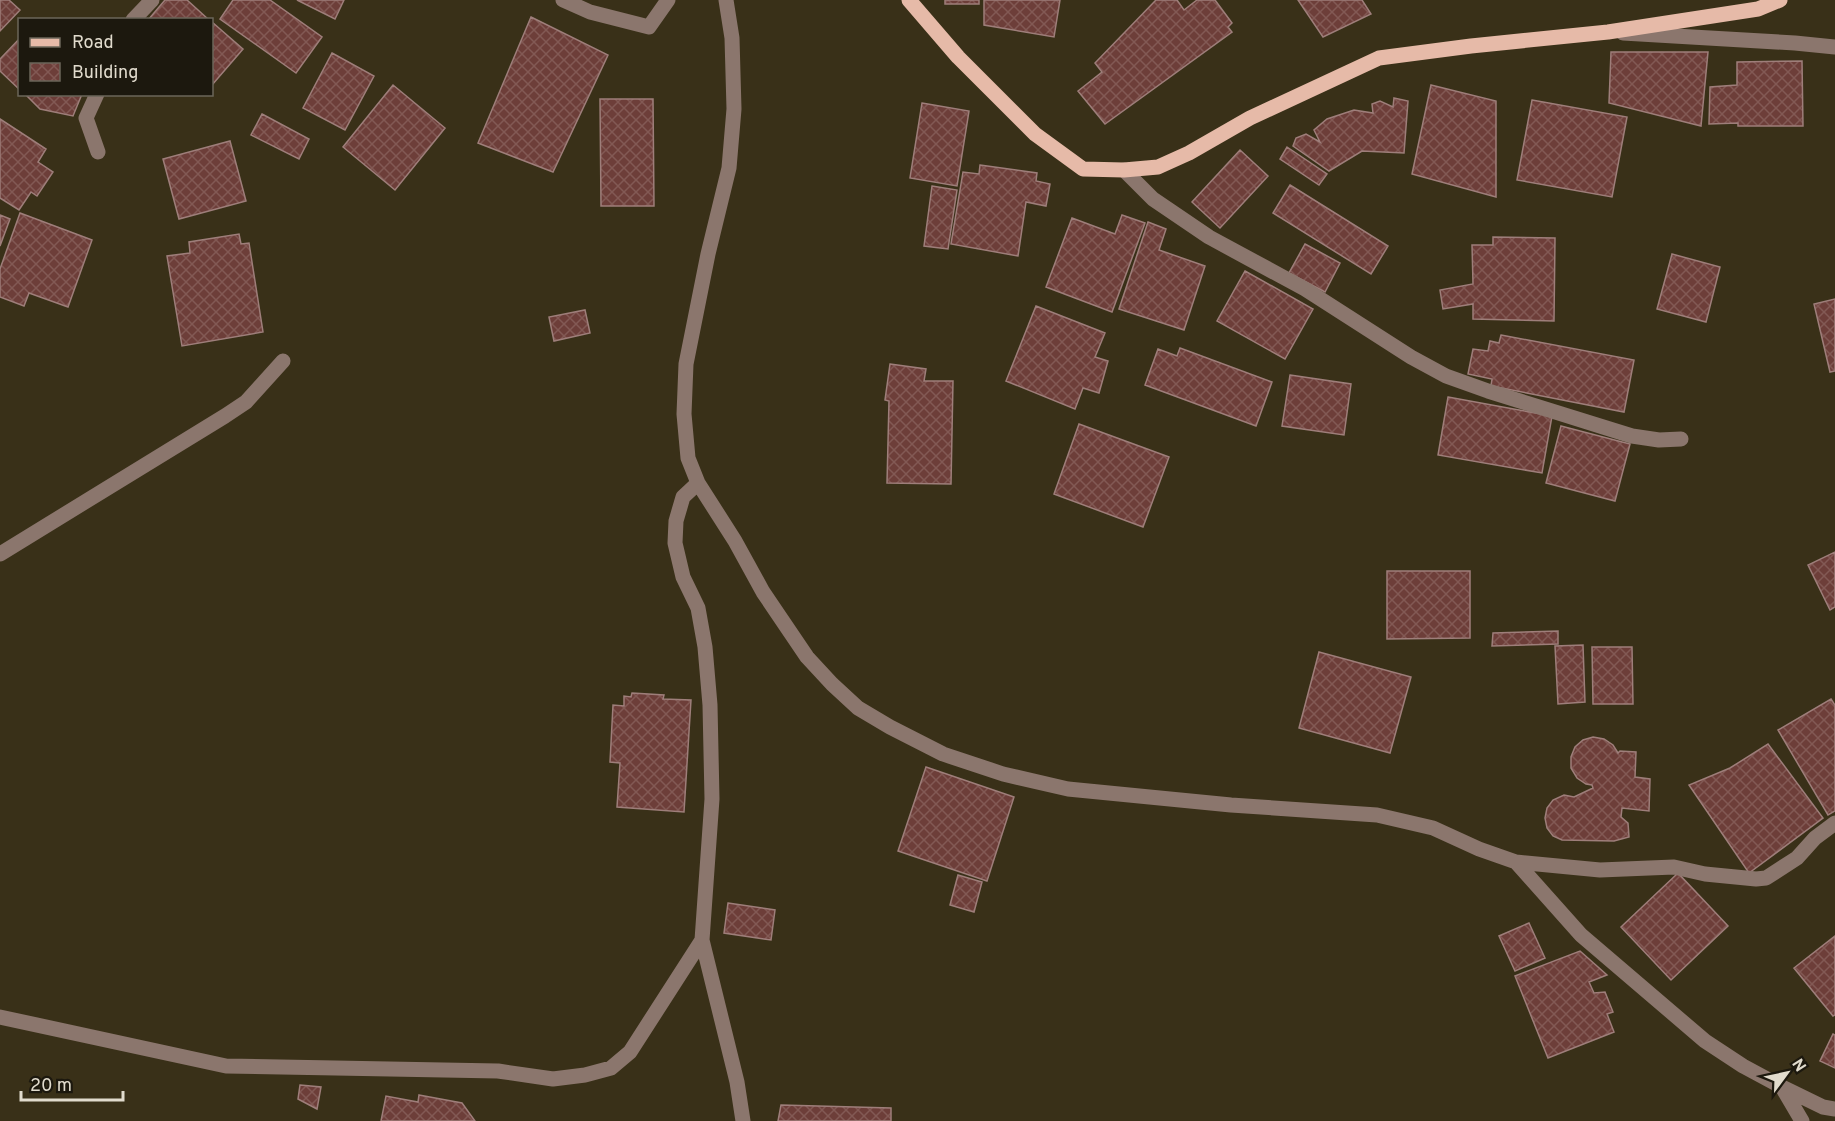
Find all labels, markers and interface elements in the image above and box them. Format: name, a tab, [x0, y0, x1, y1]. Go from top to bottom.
legend	[18, 18, 213, 96]
text: Road	[72, 32, 114, 55]
text: Building	[72, 62, 138, 85]
north arrow	[1757, 1043, 1817, 1103]
text: N	[1786, 1056, 1809, 1076]
scale bar	[21, 1064, 123, 1102]
text: 20 m	[30, 1075, 72, 1098]

